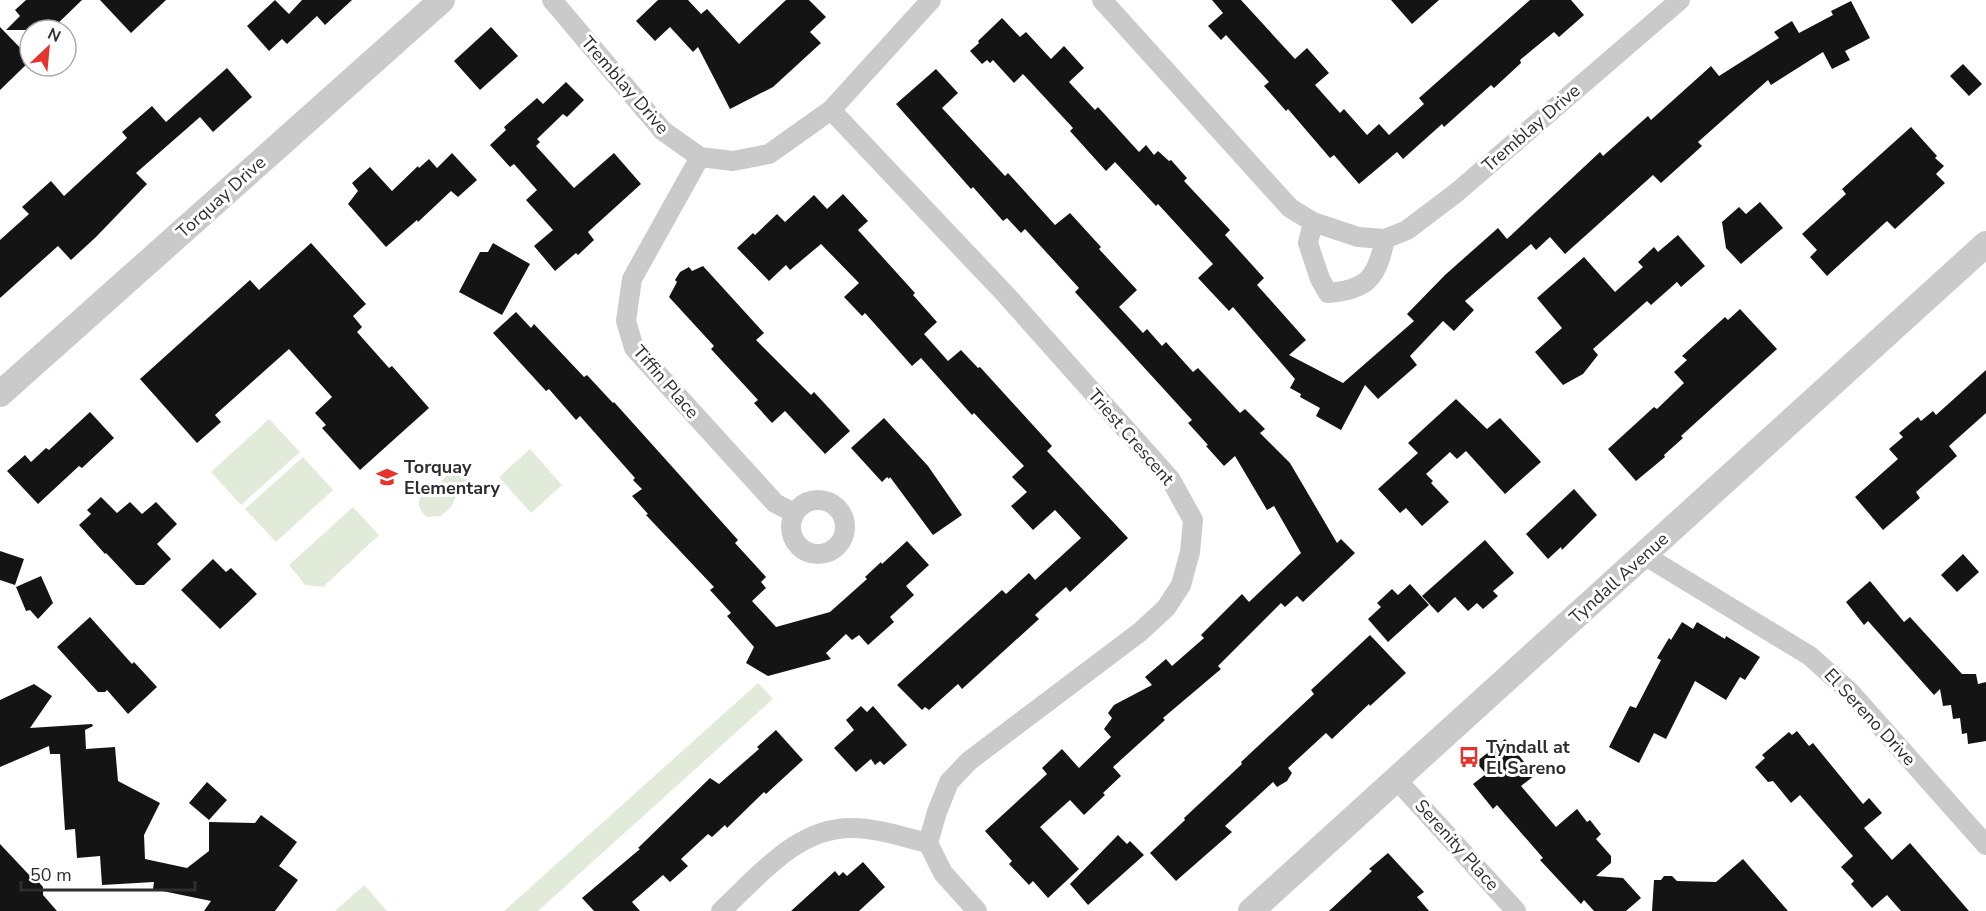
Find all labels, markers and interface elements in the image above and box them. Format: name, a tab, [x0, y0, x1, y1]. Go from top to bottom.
north arrow	[18, 18, 78, 78]
text: N	[44, 23, 64, 48]
street label: Tremblay Drive	[576, 31, 674, 139]
street label: Tremblay Drive	[1477, 79, 1585, 177]
street label: Torquay Drive	[171, 150, 271, 244]
street label: Tiffin Place	[628, 340, 704, 424]
street label: Triest Crescent	[1083, 384, 1180, 491]
place label: Torquay Elementary	[404, 455, 501, 500]
school or university icon: Torquay Elementary	[375, 465, 399, 489]
street label: Tyndall Avenue	[1564, 527, 1674, 629]
street label: El Sereno Drive	[1819, 663, 1921, 771]
place label: Tyndall at El Sareno	[1486, 735, 1570, 780]
bus stop icon: Tyndall at El Sareno	[1457, 745, 1481, 769]
street label: Serenity Place	[1410, 794, 1504, 896]
scale bar	[21, 854, 195, 892]
text: 50 m	[30, 863, 72, 887]

